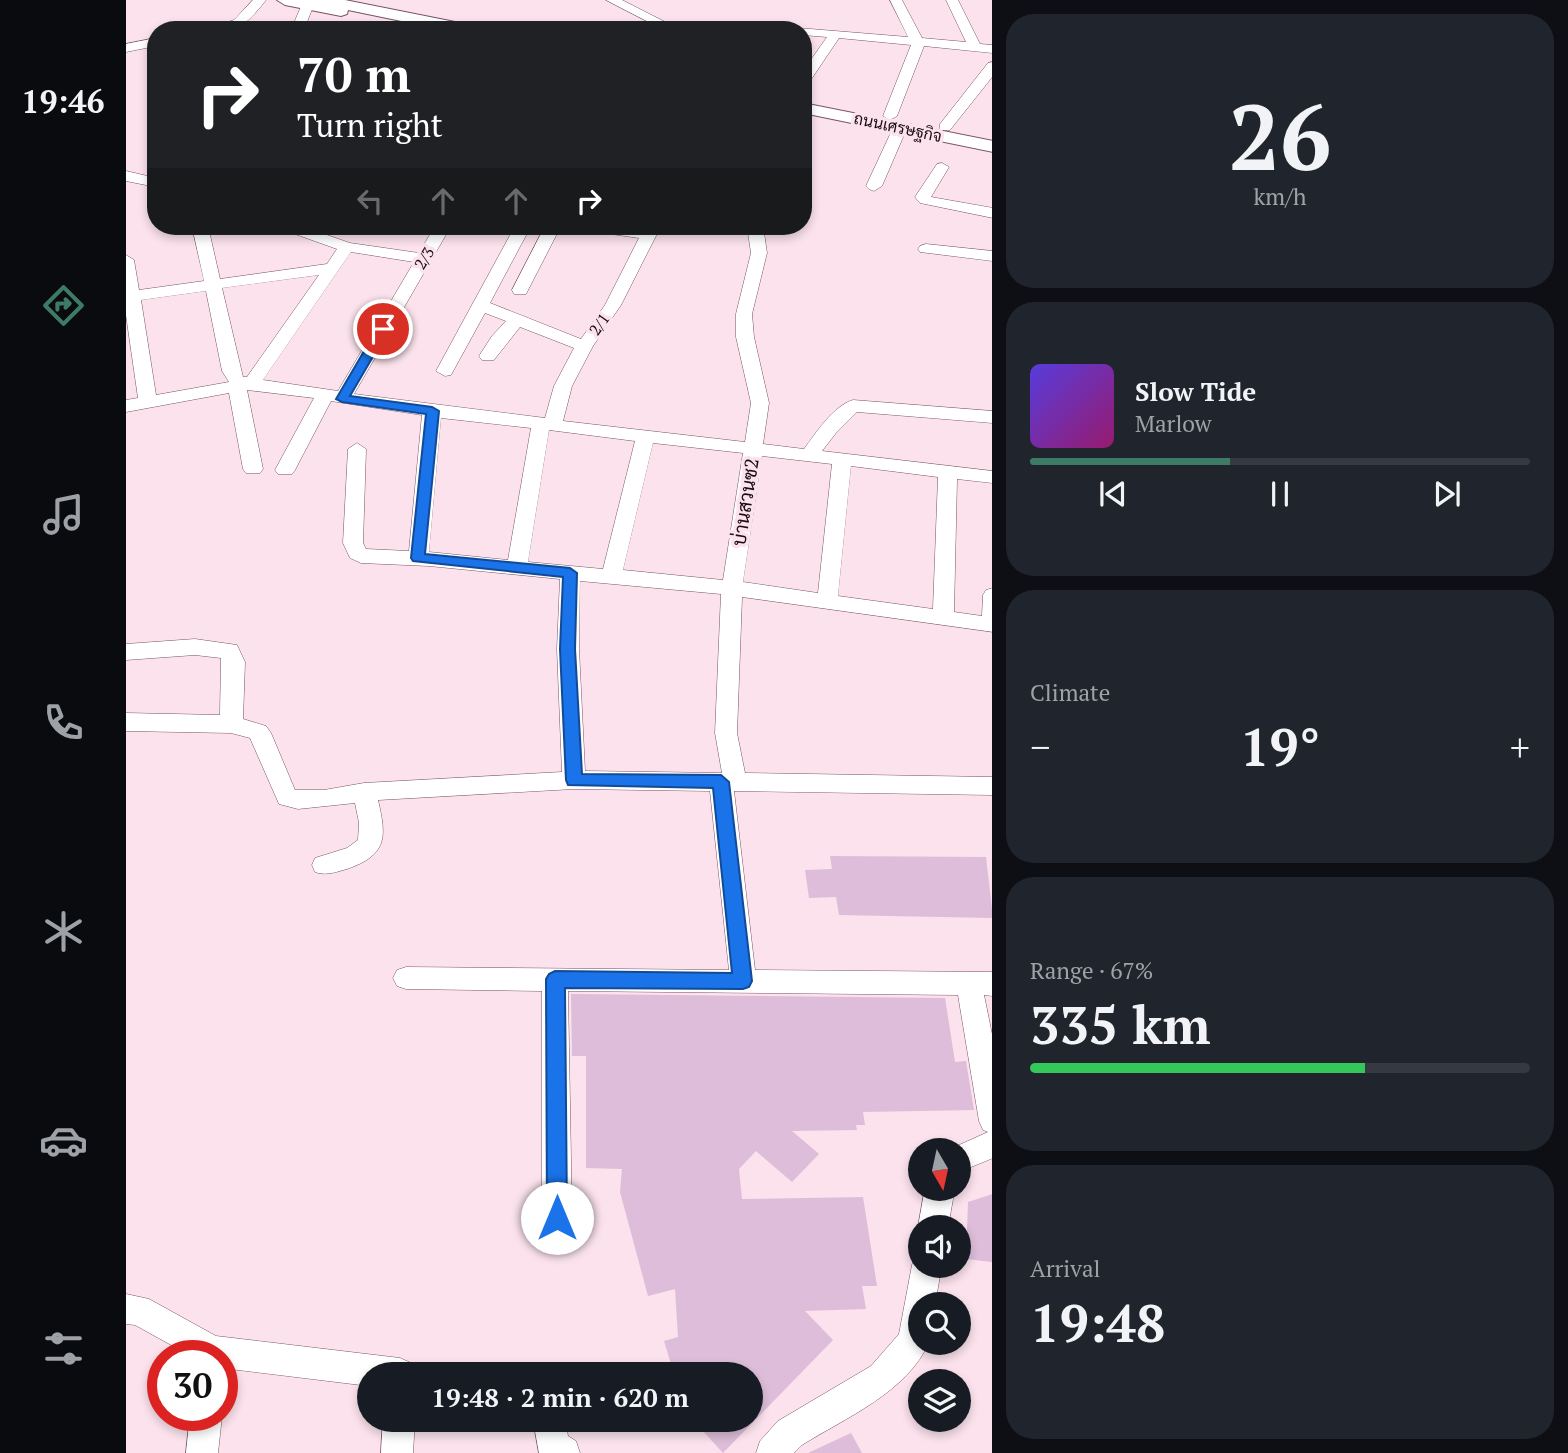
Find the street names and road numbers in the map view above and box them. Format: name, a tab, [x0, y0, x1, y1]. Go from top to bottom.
street label: ถนนเศรษฐกิจ	[852, 107, 944, 147]
street label: 2/3	[409, 243, 439, 273]
street label: 2/1	[584, 308, 614, 340]
street label: บ่านสวนซ2	[725, 456, 764, 547]

